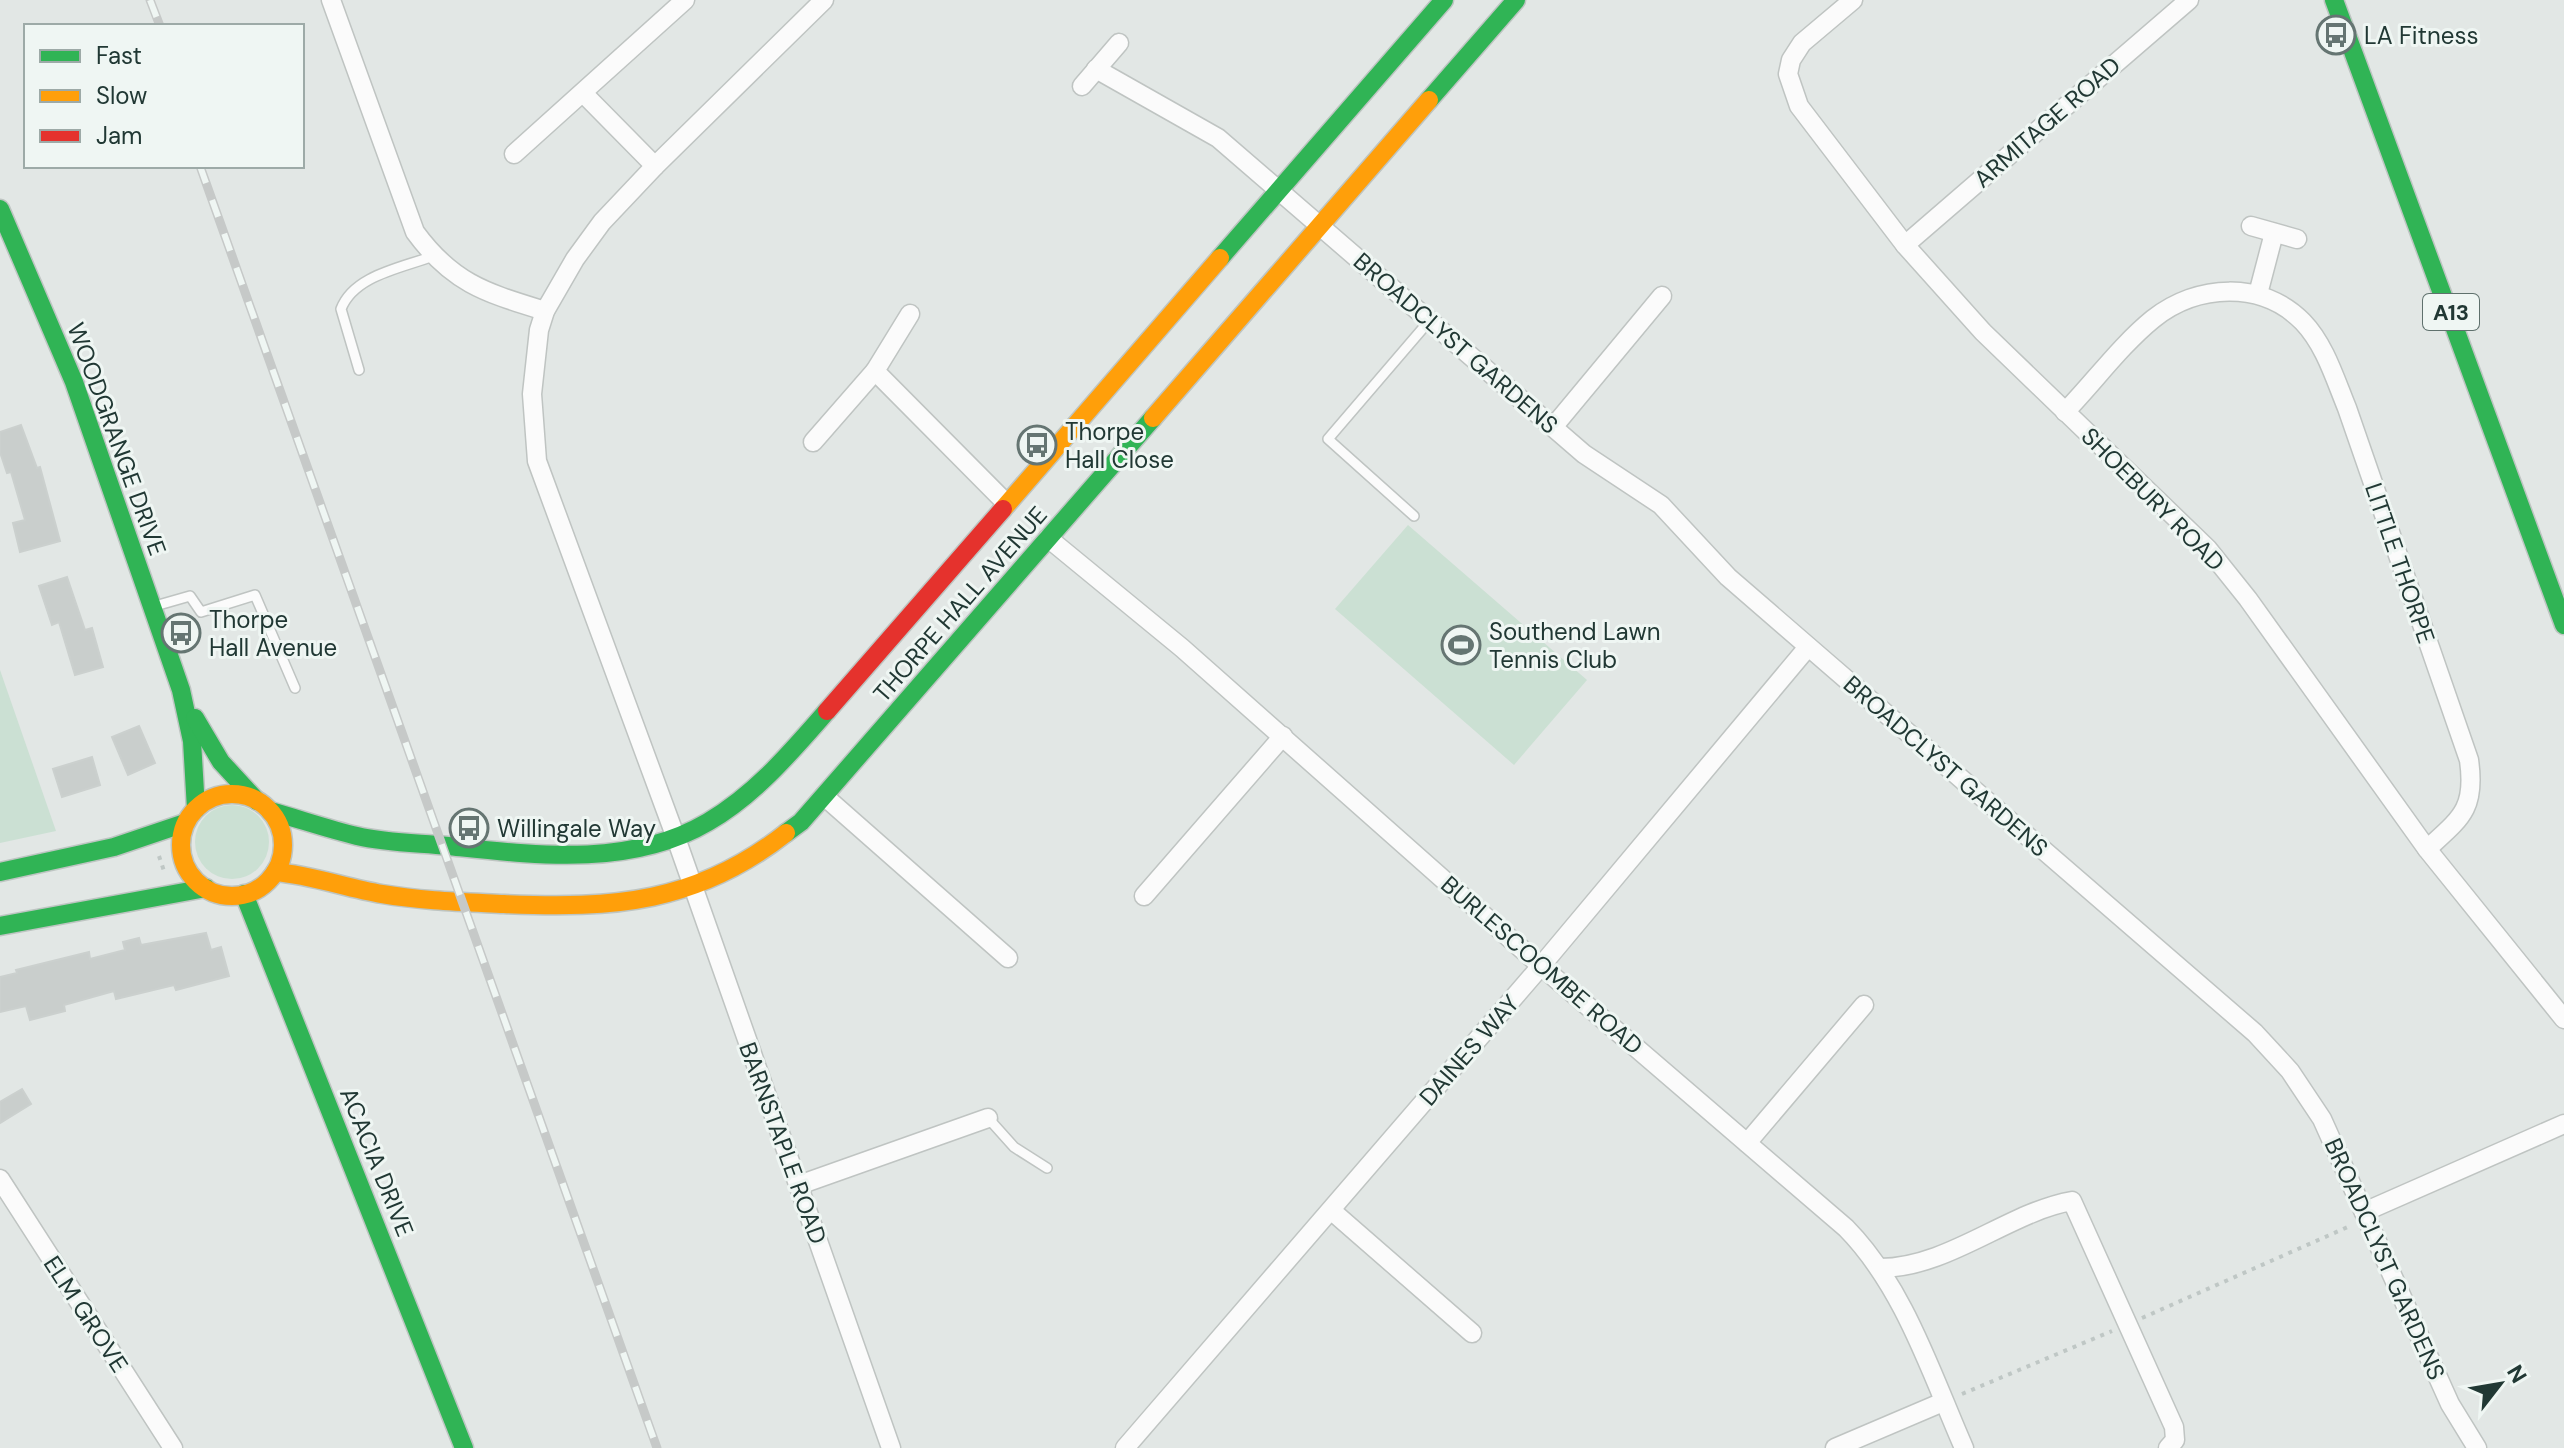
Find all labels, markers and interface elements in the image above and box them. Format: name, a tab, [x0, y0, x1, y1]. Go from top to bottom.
bus stop icon: LA Fitness	[2315, 14, 2357, 56]
place label: LA Fitness	[2364, 20, 2478, 51]
legend	[24, 24, 304, 168]
text: Fast	[96, 40, 142, 71]
street label: ARMITAGE ROAD	[1967, 50, 2127, 194]
text: Slow	[96, 80, 147, 111]
text: Jam	[96, 120, 142, 151]
street label: BROADCLYST GARDENS	[1347, 246, 1565, 440]
road number: A13	[2423, 294, 2479, 330]
street label: WOODGRANGE DRIVE	[60, 318, 174, 560]
place label: Thorpe Hall Close	[1065, 416, 1174, 475]
street label: SHOEBURY ROAD	[2075, 421, 2231, 577]
bus stop icon: Thorpe Hall Close	[1016, 424, 1058, 466]
street label: LITTLE THORPE	[2358, 479, 2442, 647]
street label: THORPE HALL AVENUE	[866, 500, 1054, 708]
place label: Thorpe Hall Avenue	[209, 604, 337, 663]
bus stop icon: Thorpe Hall Avenue	[160, 612, 202, 654]
place label: Southend Lawn Tennis Club	[1489, 616, 1661, 675]
sports icon: Southend Lawn Tennis Club	[1440, 624, 1482, 666]
street label: BROADCLYST GARDENS	[1837, 669, 2055, 863]
bus stop icon: Willingale Way	[448, 807, 490, 849]
place label: Willingale Way	[497, 813, 656, 844]
street label: BURLESCOOMBE ROAD	[1435, 869, 1649, 1061]
street label: DAINES WAY	[1412, 988, 1526, 1112]
street label: BARNSTAPLE ROAD	[732, 1038, 834, 1248]
street label: ACACIA DRIVE	[333, 1083, 421, 1241]
street label: BROADCLYST GARDENS	[2318, 1133, 2452, 1385]
street label: ELM GROVE	[37, 1250, 135, 1378]
north arrow	[2460, 1344, 2540, 1424]
text: N	[2500, 1360, 2533, 1388]

